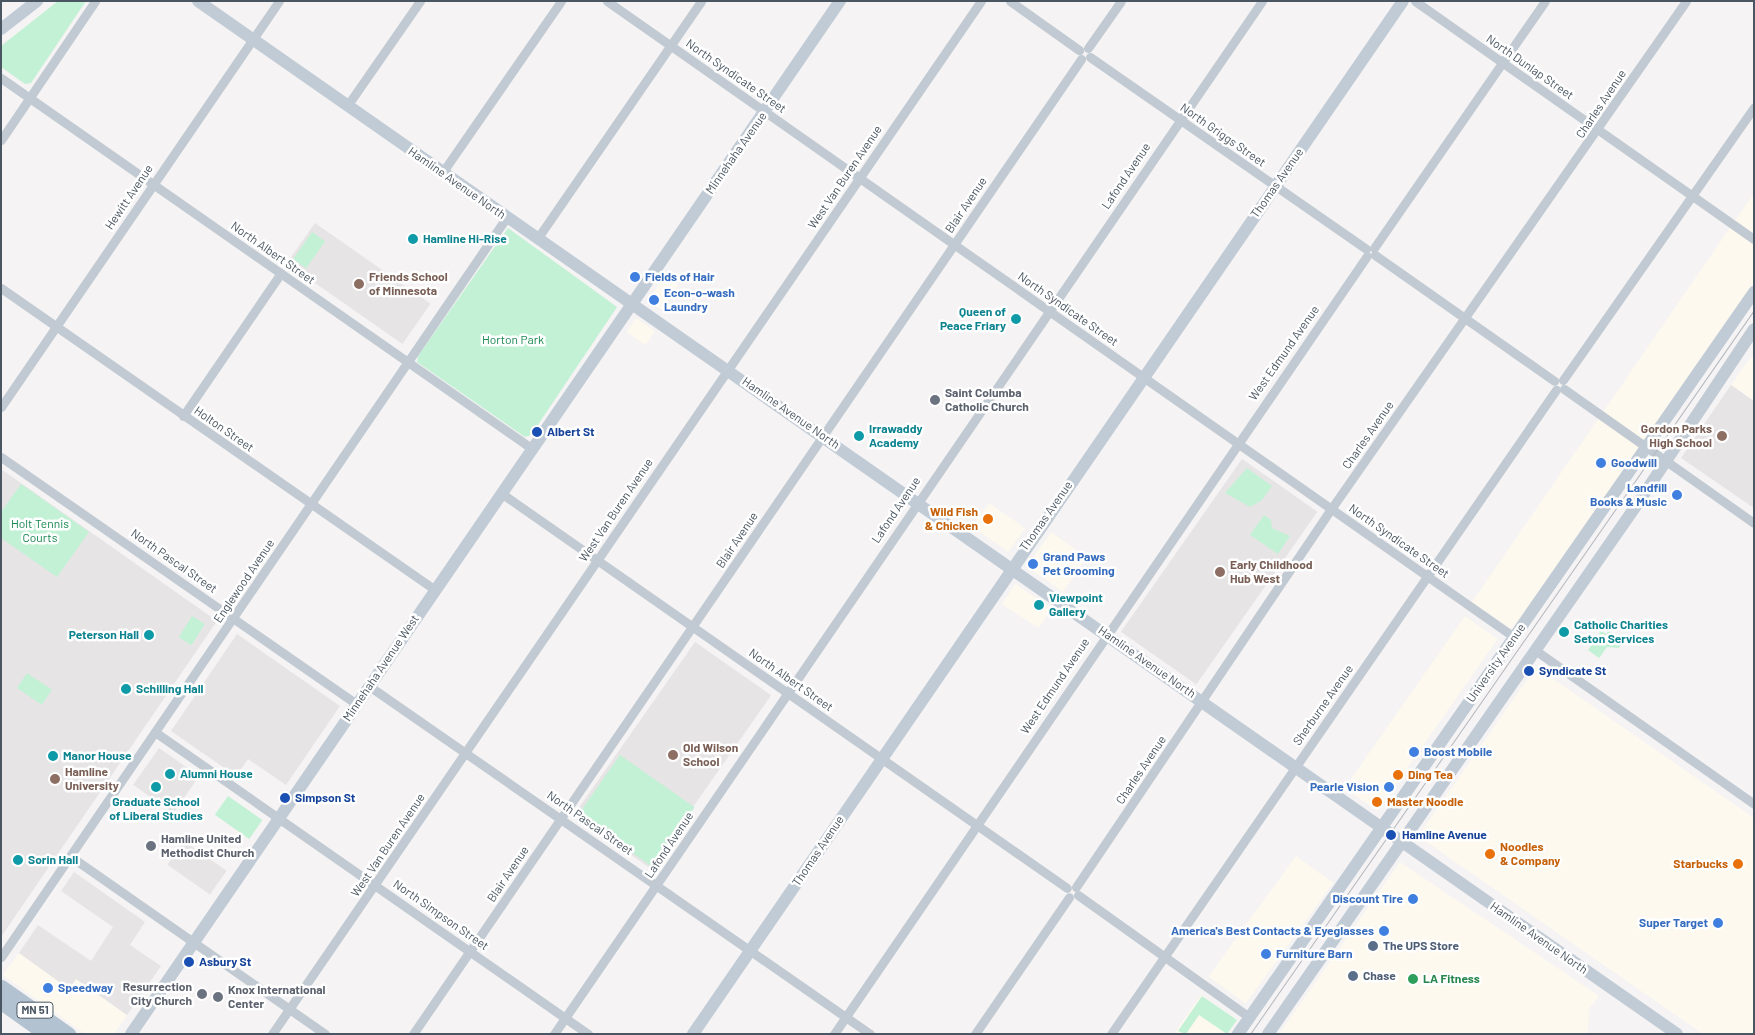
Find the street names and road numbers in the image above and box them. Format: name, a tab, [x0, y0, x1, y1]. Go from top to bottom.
street label: North Dunlap Street	[1484, 31, 1576, 103]
street label: North Syndicate Street	[683, 36, 789, 116]
street label: Charles Avenue	[1573, 67, 1629, 141]
street label: North Griggs Street	[1178, 100, 1268, 170]
street label: Minnehaha Avenue	[702, 109, 770, 197]
street label: West Van Buren Avenue	[805, 123, 885, 231]
street label: Lafond Avenue	[1099, 140, 1153, 212]
street label: Hamline Avenue North	[406, 144, 508, 222]
street label: Thomas Avenue	[1248, 145, 1306, 221]
street label: Hewitt Avenue	[102, 162, 156, 232]
street label: Blair Avenue	[942, 174, 990, 236]
street label: North Albert Street	[228, 219, 318, 287]
street label: North Syndicate Street	[1015, 269, 1121, 349]
street label: West Edmund Avenue	[1246, 303, 1322, 403]
street label: Hamline Avenue North	[740, 374, 842, 452]
street label: Charles Avenue	[1339, 398, 1397, 472]
street label: Holton Street	[191, 403, 257, 455]
street label: West Van Buren Avenue	[576, 456, 656, 564]
street label: Lafond Avenue	[869, 474, 923, 546]
street label: Thomas Avenue	[1017, 478, 1075, 554]
street label: North Syndicate Street	[1346, 501, 1452, 581]
street label: Blair Avenue	[713, 509, 761, 571]
street label: North Pascal Street	[128, 526, 220, 596]
street label: Englewood Avenue	[211, 536, 277, 626]
street label: Minnehaha Avenue West	[340, 612, 422, 724]
street label: University Avenue	[1463, 621, 1529, 705]
street label: Hamline Avenue North	[1096, 623, 1198, 701]
street label: West Edmund Avenue	[1018, 635, 1092, 737]
street label: North Albert Street	[746, 646, 836, 714]
street label: Sherburne Avenue	[1290, 662, 1356, 748]
street label: Charles Avenue	[1113, 733, 1169, 807]
street label: North Pascal Street	[544, 788, 636, 858]
street label: West Van Buren Avenue	[348, 791, 428, 899]
street label: Lafond Avenue	[642, 809, 696, 881]
street label: Thomas Avenue	[789, 813, 847, 889]
street label: Blair Avenue	[484, 843, 532, 905]
street label: North Simpson Street	[391, 877, 491, 953]
street label: Hamline Avenue North	[1488, 899, 1590, 977]
road number: MN 51	[16, 1002, 54, 1018]

